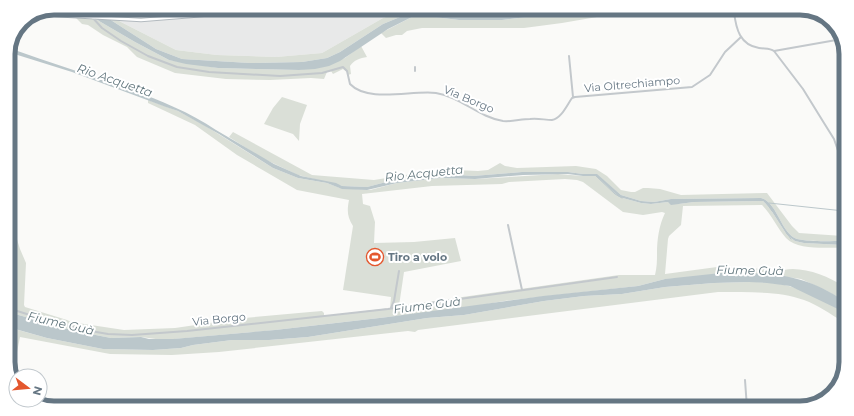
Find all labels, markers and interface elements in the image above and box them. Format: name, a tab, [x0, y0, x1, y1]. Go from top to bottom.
water label: Rio Acquetta	[75, 60, 155, 100]
street label: Via Oltrechiampo	[583, 73, 681, 95]
street label: Via Borgo	[442, 82, 497, 116]
water label: Rio Acquetta	[384, 161, 464, 185]
sports icon: Tiro a volo	[365, 247, 385, 267]
place label: Tiro a volo	[388, 250, 447, 264]
water label: Fiume Guà	[716, 262, 784, 278]
water label: Fiume Guà	[393, 293, 461, 317]
water label: Fiume Guà	[26, 308, 96, 338]
street label: Via Borgo	[192, 309, 247, 329]
north arrow	[8, 368, 48, 408]
text: N	[30, 385, 46, 397]

